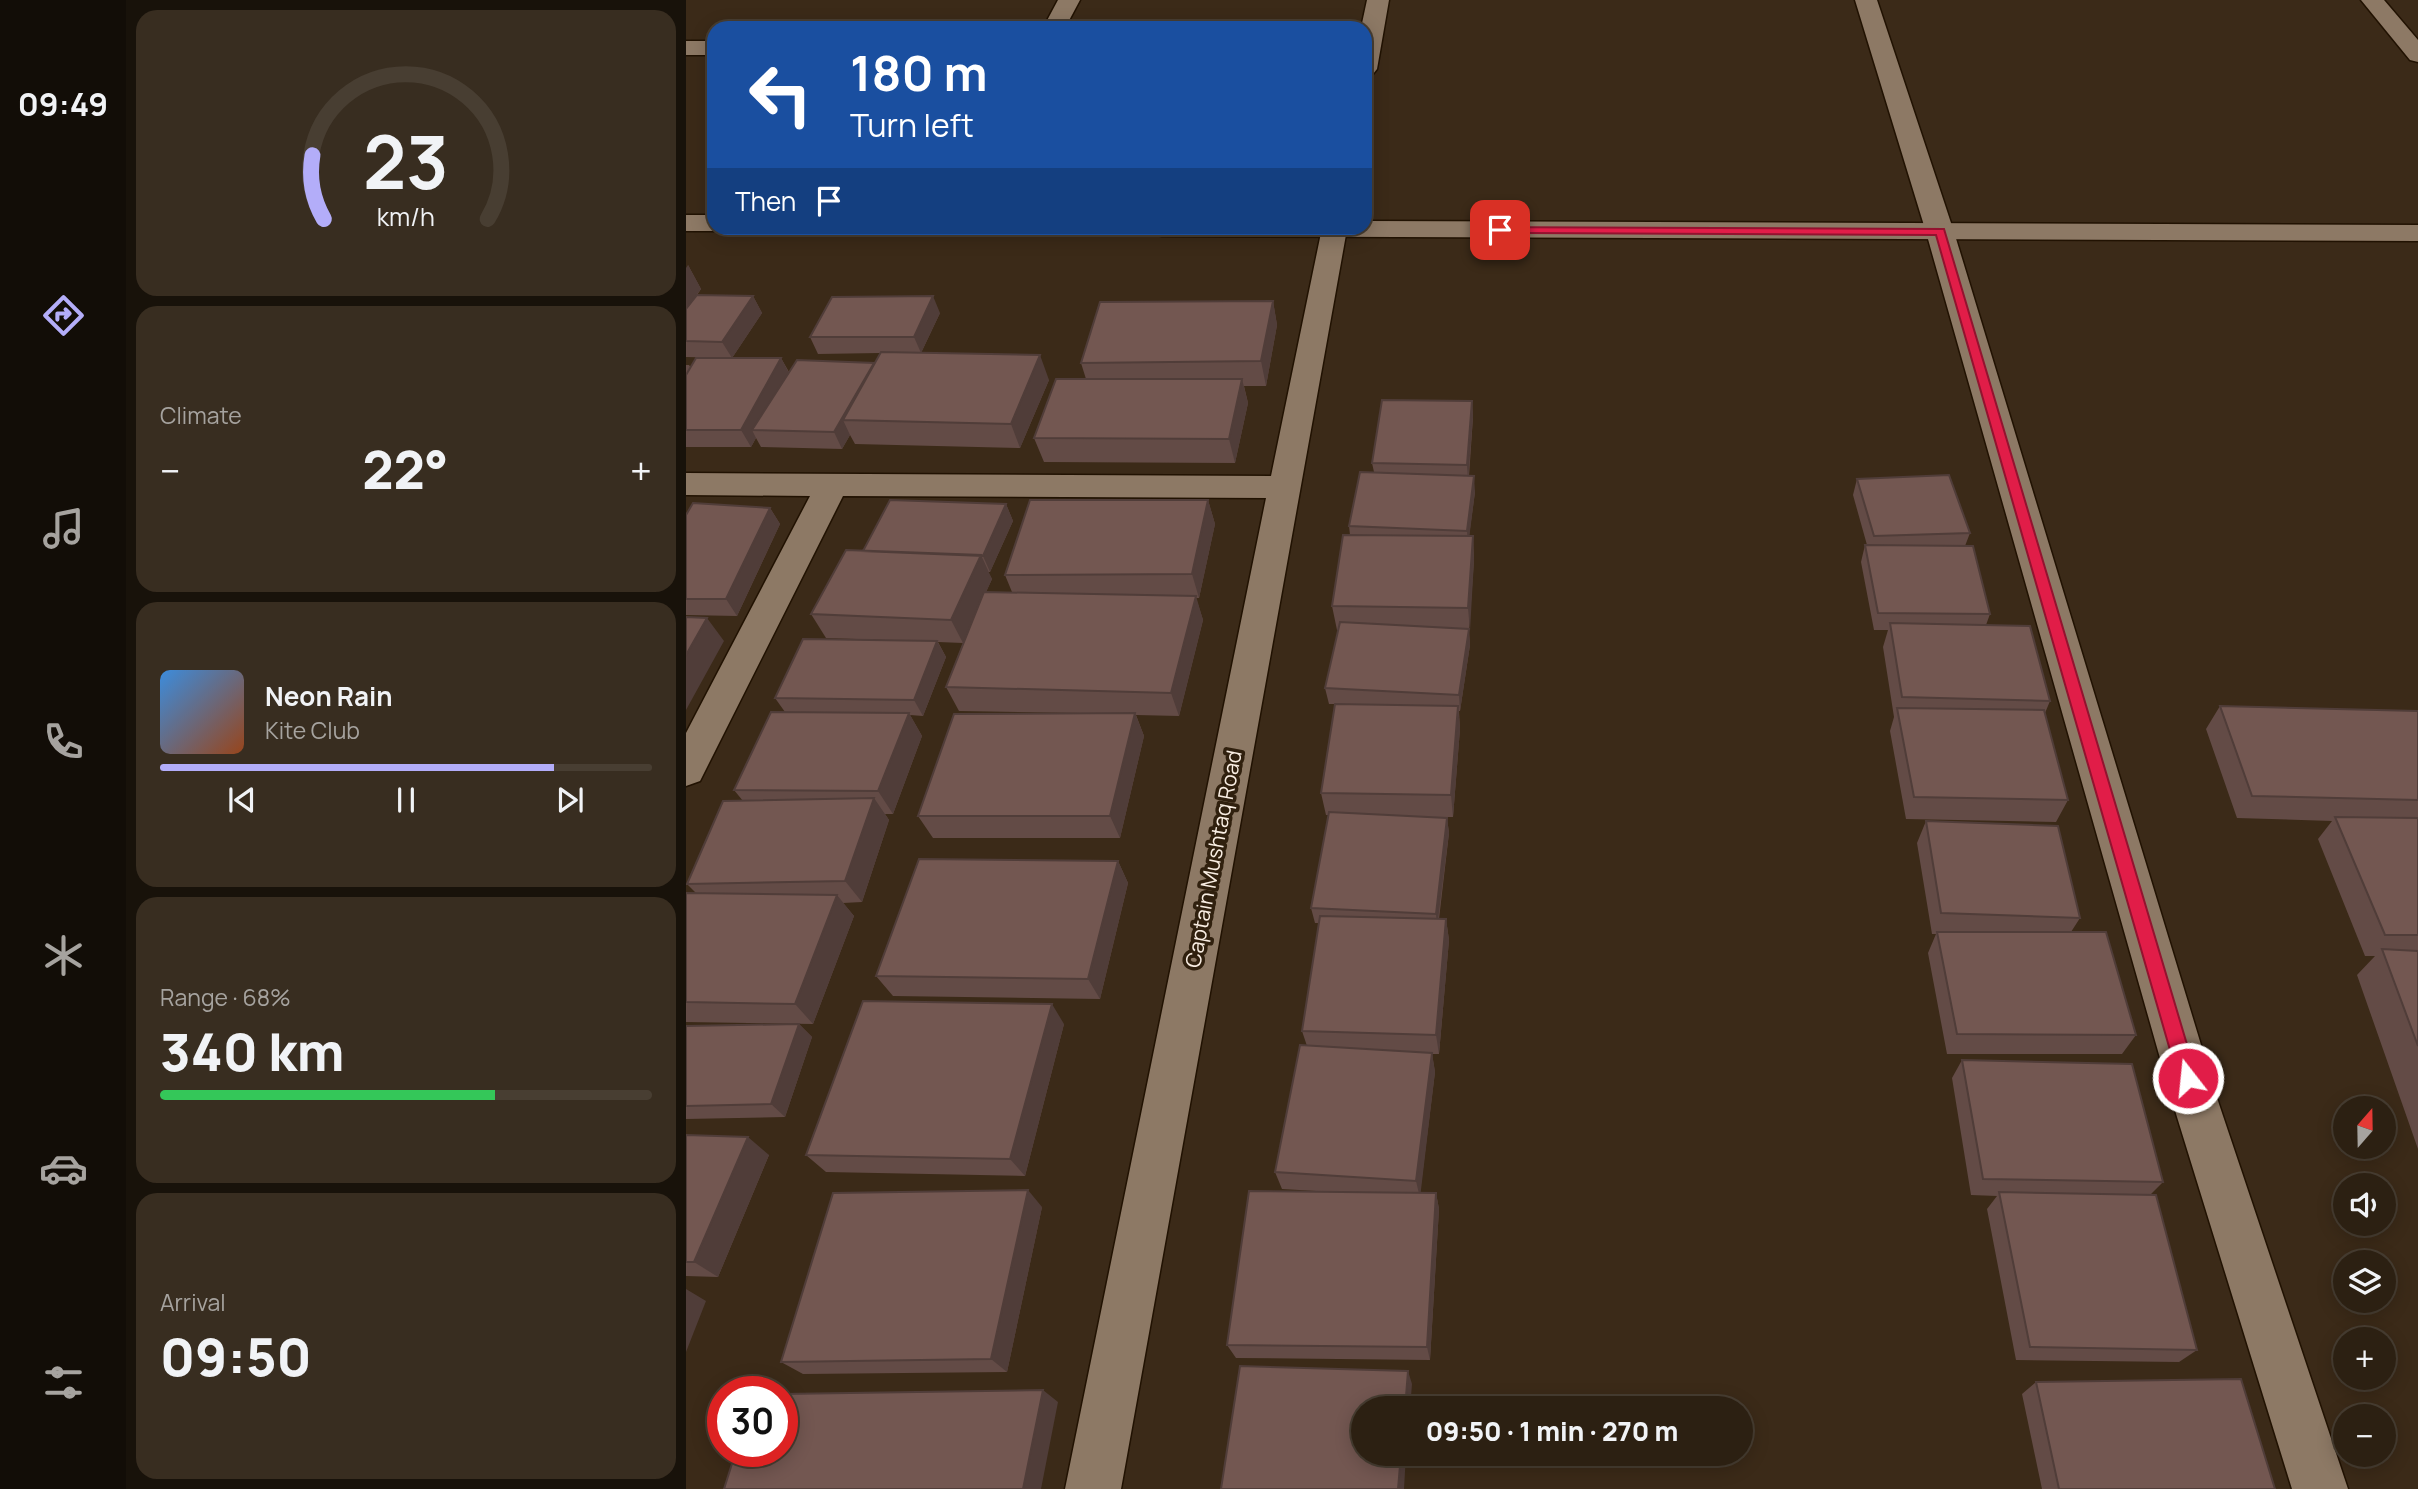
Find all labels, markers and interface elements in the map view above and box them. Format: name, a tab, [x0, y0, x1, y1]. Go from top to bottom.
text: 180 m	[850, 39, 988, 106]
icon: left	[735, 49, 826, 140]
text: 09:49	[18, 82, 108, 126]
text: Turn left	[850, 103, 974, 147]
text: 23	[363, 111, 449, 211]
icon: arrive	[810, 182, 848, 220]
text: Then	[735, 183, 796, 219]
text: km/h	[377, 199, 435, 234]
pin	[1470, 200, 1530, 260]
icon: arrive	[1481, 211, 1519, 249]
icon: directions	[39, 291, 88, 340]
text: Climate	[160, 399, 242, 431]
text: 22°	[362, 434, 448, 505]
text: −	[160, 444, 181, 496]
text: +	[630, 444, 652, 496]
icon: music	[39, 504, 88, 553]
text: Neon Rain	[265, 678, 393, 714]
text: Kite Club	[265, 714, 360, 746]
icon: phone	[39, 717, 88, 766]
street label: Captain Mushtaq Road	[1178, 748, 1248, 970]
icon: previous	[223, 781, 261, 819]
icon: pause	[387, 781, 425, 819]
icon: next	[551, 781, 589, 819]
icon: climate	[39, 931, 88, 980]
text: Range · 68%	[160, 981, 291, 1013]
text: 340 km	[160, 1016, 345, 1087]
position arrow	[2151, 1041, 2225, 1115]
north arrow	[2333, 1096, 2396, 1158]
map controls	[2333, 1096, 2396, 1467]
icon: car	[39, 1144, 88, 1193]
button: sound	[2333, 1173, 2396, 1236]
button: layers	[2333, 1250, 2396, 1313]
text: Arrival	[160, 1286, 226, 1318]
text: 09:50	[160, 1321, 312, 1392]
button: +	[2333, 1327, 2396, 1390]
icon: filters	[39, 1358, 88, 1407]
speed limit sign: 30	[707, 1376, 798, 1467]
button: −	[2333, 1404, 2396, 1467]
text: 09:50 · 1 min · 270 m	[1426, 1413, 1678, 1449]

